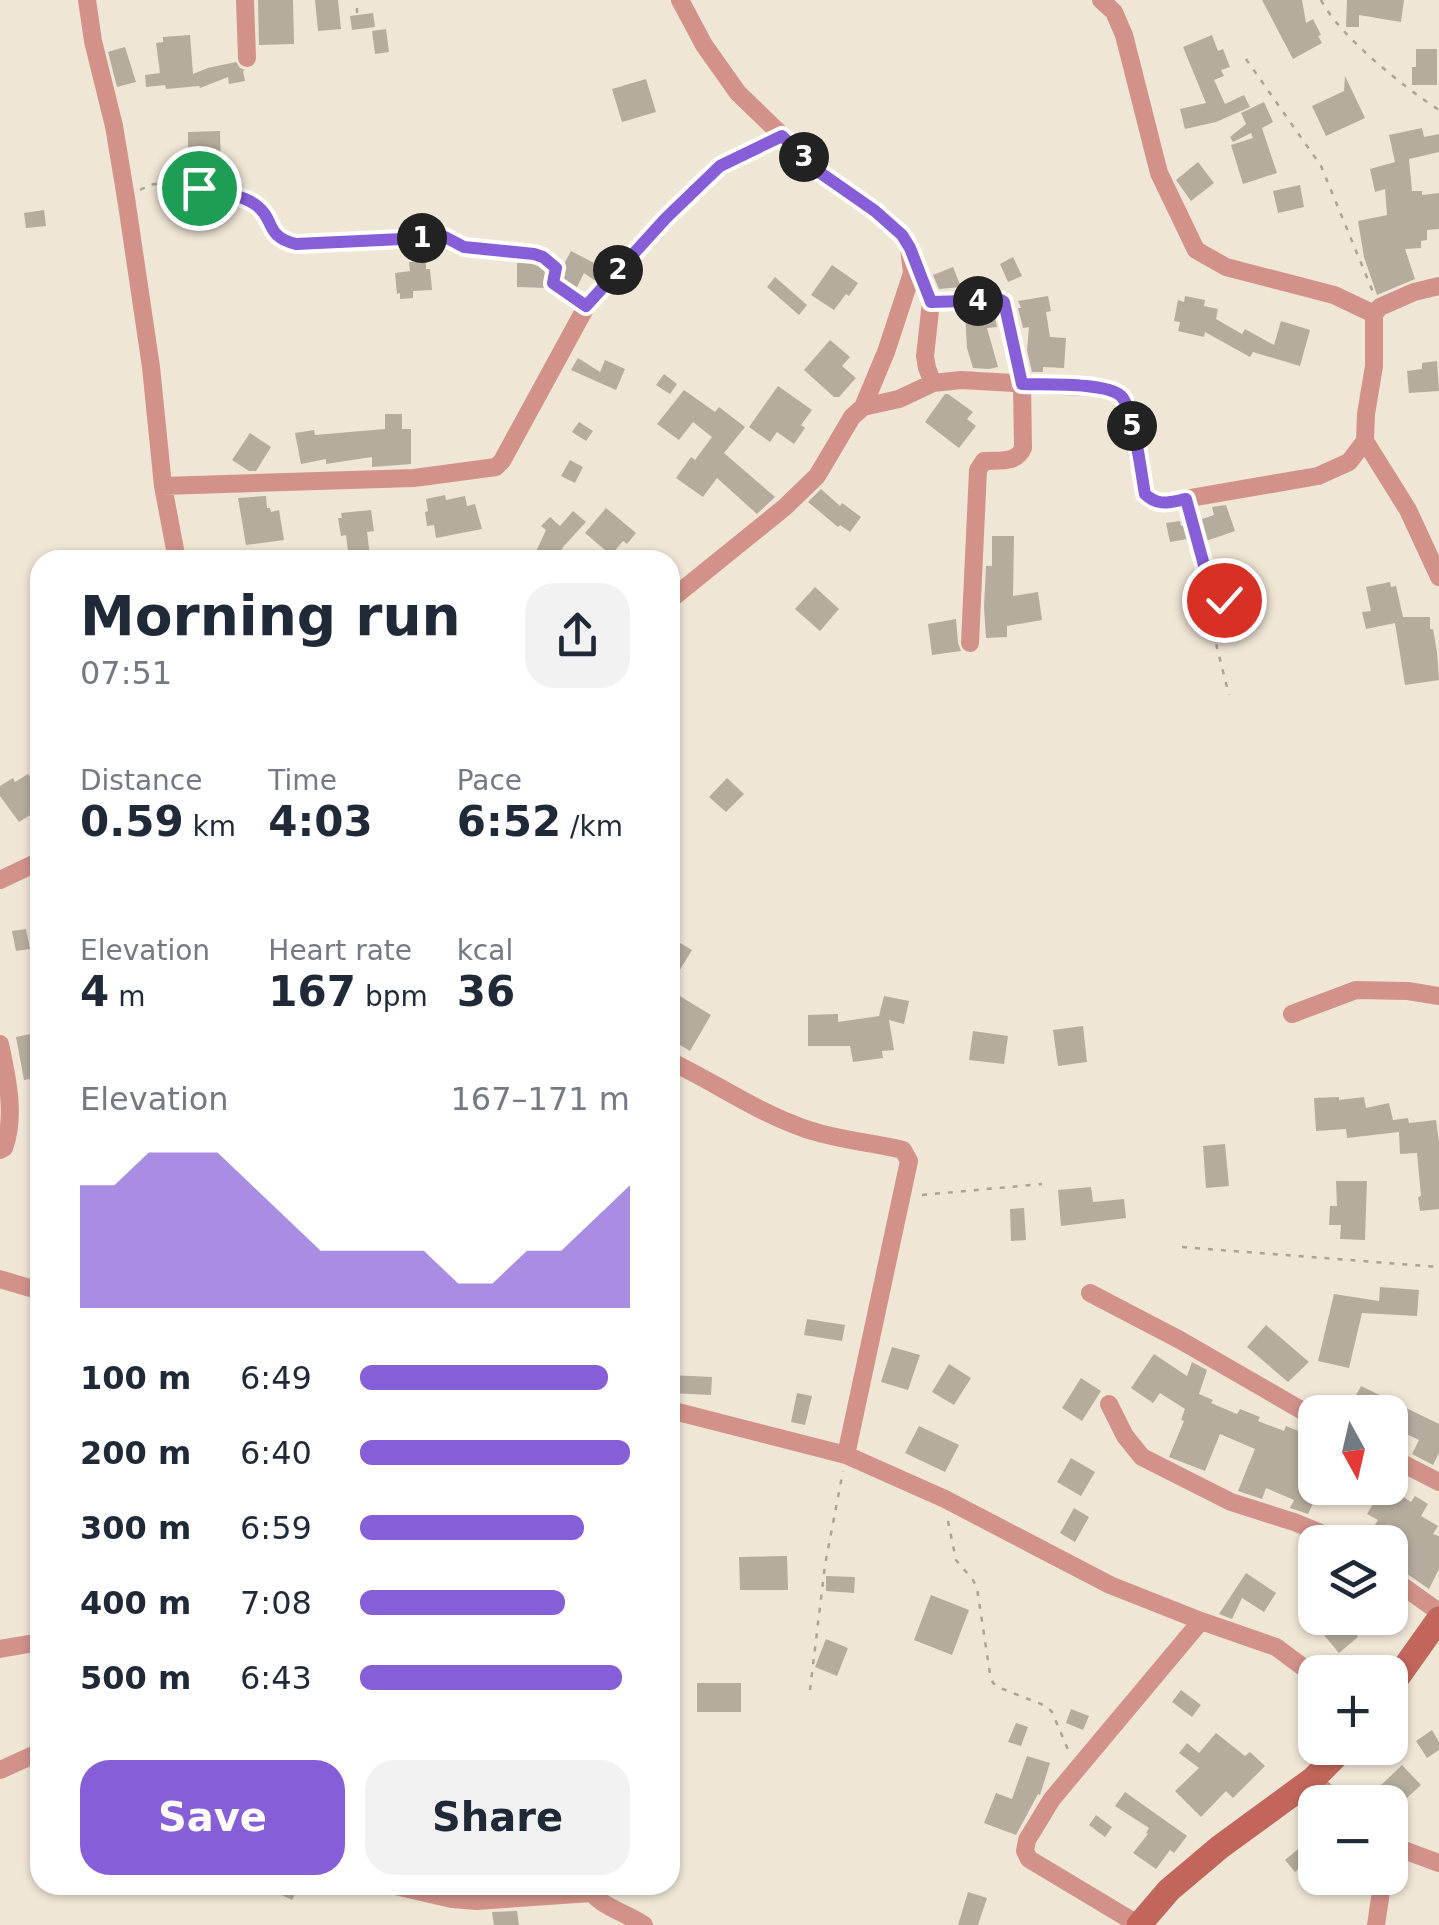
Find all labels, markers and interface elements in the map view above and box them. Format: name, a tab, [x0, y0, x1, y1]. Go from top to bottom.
pin: 3	[779, 132, 829, 182]
text: 3	[794, 140, 814, 173]
pin	[157, 146, 242, 231]
icon: arrive	[172, 161, 227, 216]
pin: 1	[397, 213, 447, 263]
text: 1	[412, 221, 432, 254]
pin: 2	[593, 245, 643, 295]
text: 2	[608, 253, 628, 286]
pin: 4	[953, 276, 1003, 326]
text: 4	[968, 284, 988, 317]
pin: 5	[1107, 401, 1157, 451]
text: 5	[1122, 409, 1142, 442]
pin	[1182, 558, 1267, 643]
icon: check	[1197, 573, 1252, 628]
button: share	[525, 583, 630, 688]
text: Morning run	[80, 584, 461, 648]
text: 07:51	[80, 654, 172, 692]
text: Distance	[80, 764, 202, 797]
text: Time	[268, 764, 337, 797]
text: Pace	[457, 764, 522, 797]
text: 0.59	[80, 797, 184, 846]
text: 4:03	[268, 797, 373, 846]
text: 6:52	[457, 797, 561, 846]
text: km	[184, 810, 236, 843]
text: /km	[561, 810, 623, 843]
text: Elevation	[80, 934, 210, 967]
text: Heart rate	[268, 934, 412, 967]
text: kcal	[457, 934, 513, 967]
text: 4	[80, 967, 109, 1016]
text: 167	[268, 967, 356, 1016]
text: 36	[457, 967, 515, 1016]
text: m	[109, 980, 145, 1013]
text: bpm	[356, 980, 428, 1013]
text: Elevation	[80, 1080, 229, 1118]
text: 167–171 m	[451, 1080, 630, 1118]
text: 100 m	[80, 1359, 191, 1397]
text: 6:49	[240, 1359, 312, 1397]
north arrow	[1298, 1395, 1408, 1505]
map controls	[1298, 1395, 1408, 1895]
text: 200 m	[80, 1434, 191, 1472]
text: 6:40	[240, 1434, 312, 1472]
text: 300 m	[80, 1509, 191, 1547]
text: 6:59	[240, 1509, 312, 1547]
button: layers	[1298, 1525, 1408, 1635]
text: 400 m	[80, 1584, 191, 1622]
text: 7:08	[240, 1584, 312, 1622]
button: +	[1298, 1655, 1408, 1765]
text: 500 m	[80, 1659, 191, 1697]
text: 6:43	[240, 1659, 312, 1697]
button: Save	[80, 1760, 345, 1875]
button: Share	[365, 1760, 630, 1875]
button: −	[1298, 1785, 1408, 1895]

